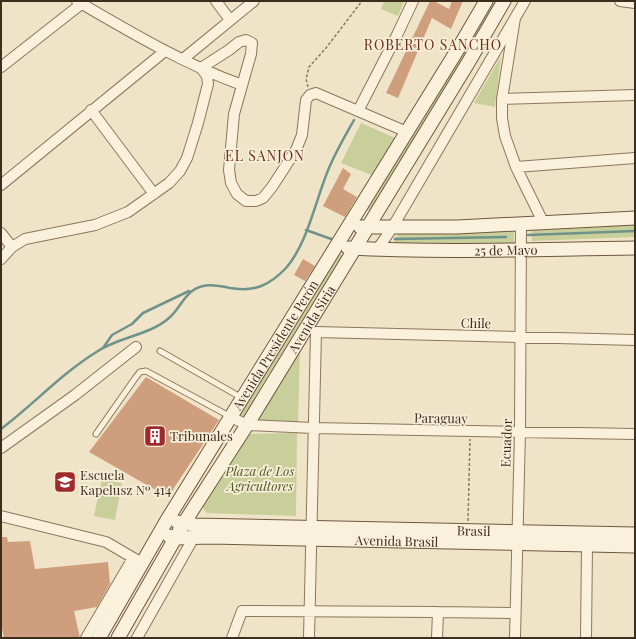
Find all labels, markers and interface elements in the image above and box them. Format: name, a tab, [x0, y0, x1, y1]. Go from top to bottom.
district label: ROBERTO SANCHO	[364, 35, 502, 54]
district label: EL SANJON	[225, 146, 305, 165]
street label: 25 de Mayo	[474, 241, 538, 258]
street label: Avenida Presidente Perón	[228, 276, 321, 414]
street label: Avenida Siria	[283, 281, 339, 357]
street label: Chile	[461, 314, 492, 331]
street label: Paraguay	[414, 409, 468, 426]
street label: Ecuador	[496, 418, 515, 468]
building icon: Tribunales	[142, 423, 168, 449]
place label: Tribunales	[170, 427, 233, 444]
park label: Plaza de Los Agricultores	[225, 462, 294, 494]
place label: Escuela Kapelusz Nº 414	[80, 466, 171, 498]
school or university icon: Escuela Kapelusz Nº 414	[52, 469, 78, 495]
street label: Brasil	[457, 521, 491, 539]
street label: Avenida Brasil	[354, 531, 439, 550]

